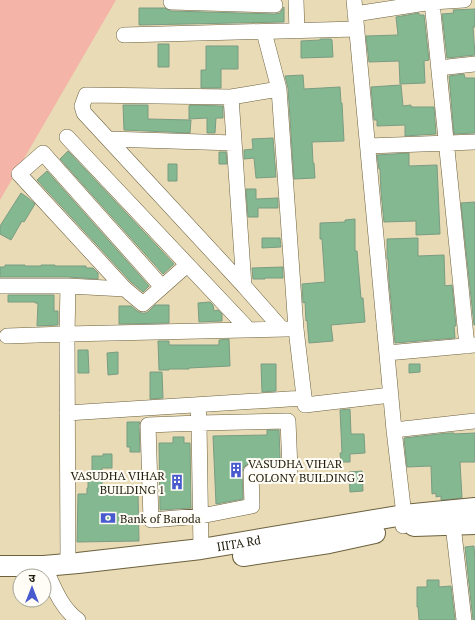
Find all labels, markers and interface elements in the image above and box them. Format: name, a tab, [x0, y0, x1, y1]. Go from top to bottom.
place label: VASUDHA VIHAR COLONY BUILDING 2	[248, 456, 364, 485]
building icon: VASUDHA VIHAR COLONY BUILDING 2	[227, 461, 245, 479]
place label: VASUDHA VIHAR BUILDING 1	[71, 468, 165, 497]
building icon: VASUDHA VIHAR BUILDING 1	[168, 473, 186, 491]
bank icon: Bank of Baroda	[99, 509, 117, 527]
place label: Bank of Baroda	[120, 511, 201, 526]
street label: IIITA Rd	[215, 532, 262, 554]
north arrow	[12, 568, 52, 608]
text: उ	[29, 571, 36, 585]

